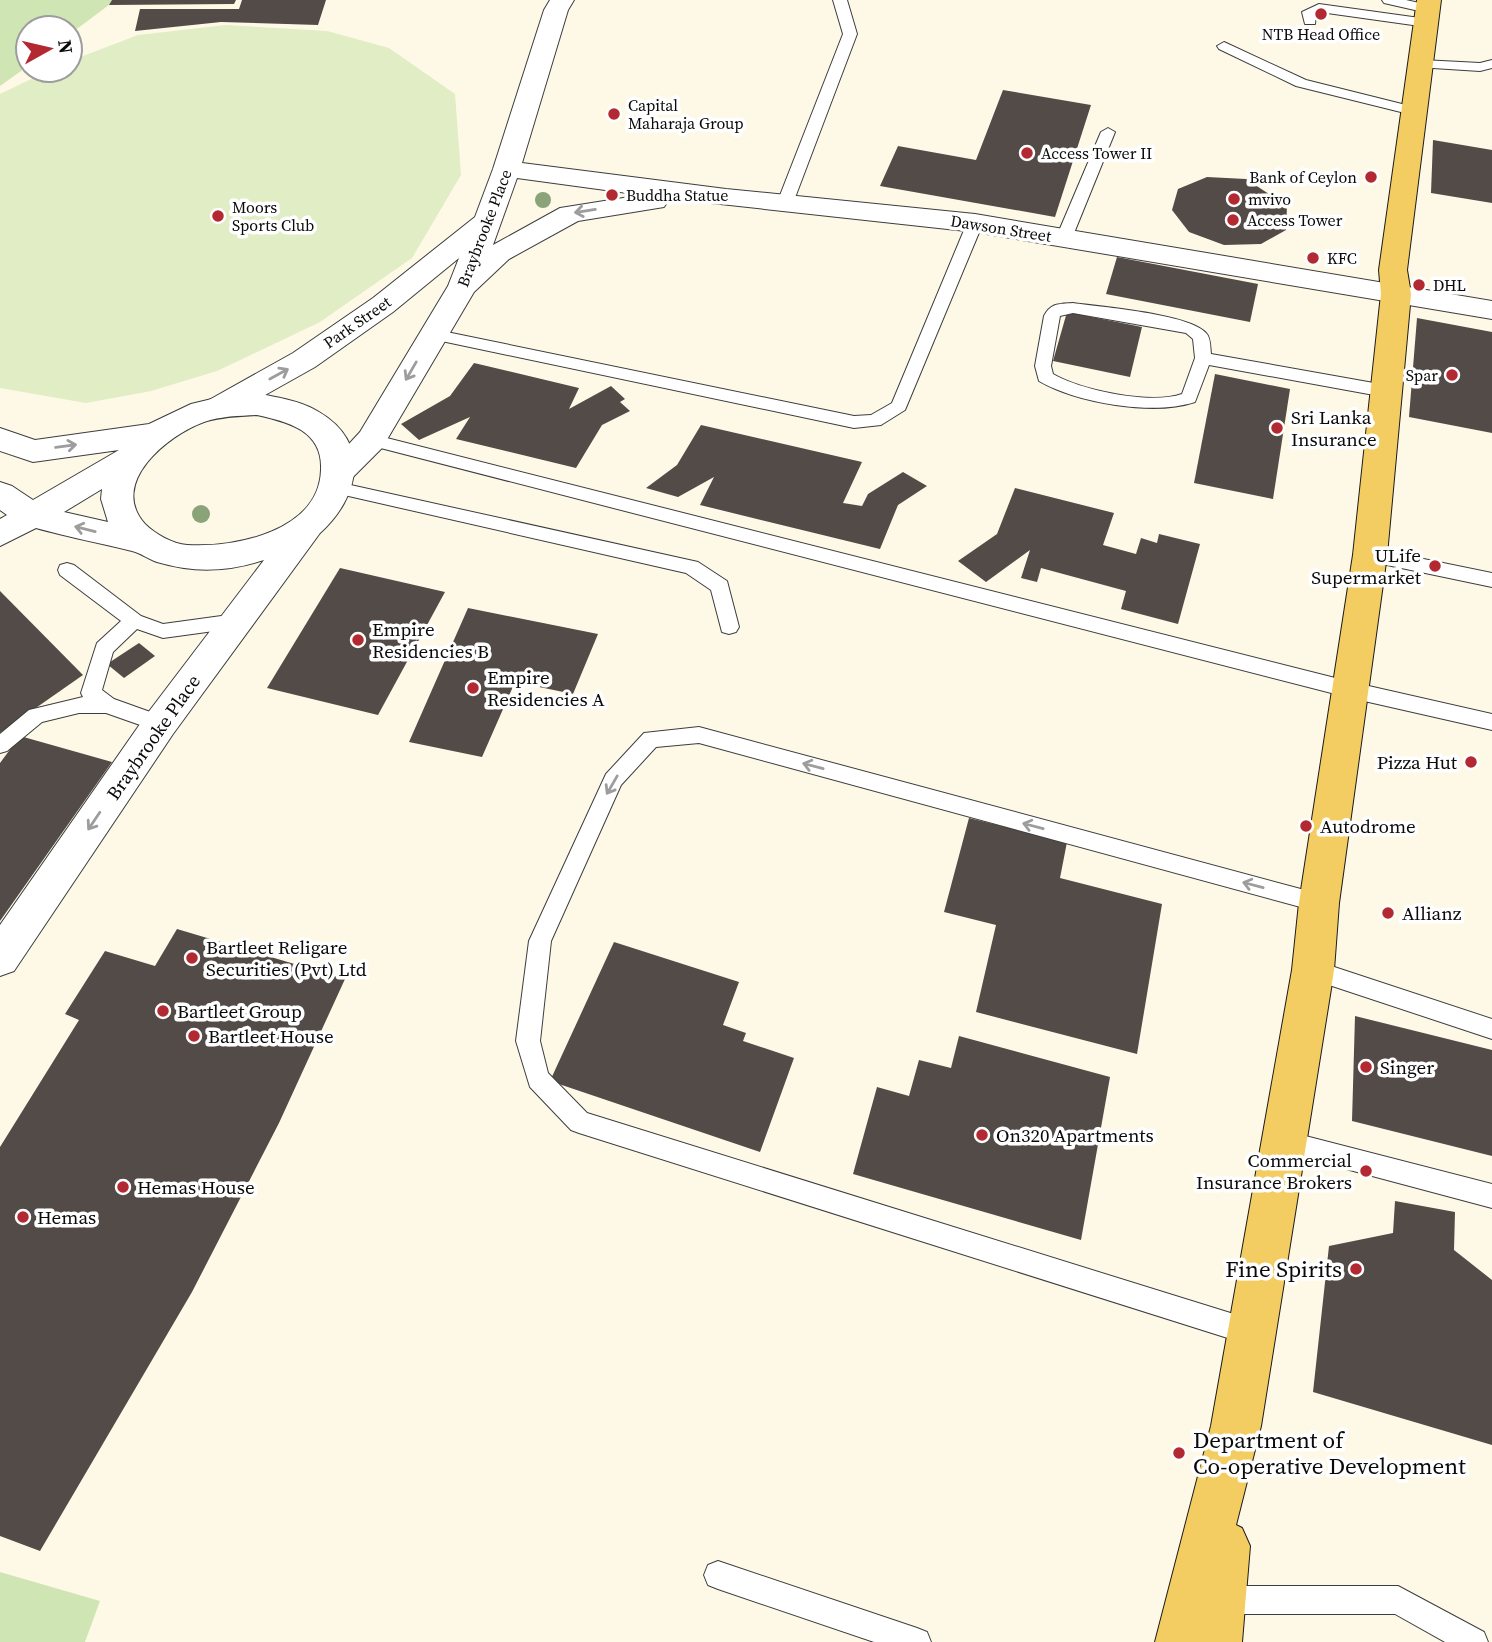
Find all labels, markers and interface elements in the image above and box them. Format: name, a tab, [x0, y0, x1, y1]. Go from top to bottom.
marker: NTB Head Office	[1313, 6, 1329, 22]
north arrow	[14, 14, 84, 84]
place label: NTB Head Office	[1262, 23, 1380, 45]
text: N	[52, 38, 80, 55]
place label: Capital Maharaja Group	[628, 94, 744, 134]
marker: Capital Maharaja Group	[606, 106, 622, 122]
place label: Access Tower II	[1041, 142, 1152, 164]
marker: Access Tower II	[1019, 145, 1035, 161]
street label: Braybrooke Place	[451, 166, 517, 290]
place label: Bank of Ceylon	[1249, 166, 1357, 188]
marker: Bank of Ceylon	[1363, 169, 1379, 185]
place label: Buddha Statue	[626, 184, 728, 206]
marker: Buddha Statue	[604, 187, 620, 203]
place label: mvivo	[1248, 188, 1291, 210]
marker: mvivo	[1226, 191, 1242, 207]
place label: Moors Sports Club	[232, 196, 314, 236]
one-way arrow	[574, 205, 597, 218]
marker: Moors Sports Club	[210, 208, 226, 224]
street label: Dawson Street	[949, 209, 1054, 247]
place label: Access Tower	[1247, 209, 1343, 231]
marker: Access Tower	[1225, 212, 1241, 228]
place label: KFC	[1327, 247, 1357, 269]
marker: KFC	[1305, 250, 1321, 266]
place label: DHL	[1433, 274, 1466, 296]
marker: DHL	[1411, 277, 1427, 293]
street label: Park Street	[319, 290, 396, 353]
one-way arrow	[404, 360, 418, 380]
place label: Spar	[1406, 364, 1438, 386]
one-way arrow	[269, 367, 289, 381]
marker: Spar	[1444, 367, 1460, 383]
place label: Sri Lanka Insurance	[1291, 404, 1377, 452]
marker: Sri Lanka Insurance	[1269, 420, 1285, 436]
one-way arrow	[54, 440, 77, 453]
one-way arrow	[74, 522, 96, 535]
place label: ULife Supermarket	[1311, 542, 1422, 590]
marker: ULife Supermarket	[1427, 558, 1443, 574]
place label: Empire Residencies B	[372, 616, 489, 664]
marker: Empire Residencies B	[350, 632, 366, 648]
place label: Empire Residencies A	[487, 664, 605, 712]
street label: Braybrooke Place	[100, 669, 206, 805]
marker: Empire Residencies A	[465, 680, 481, 696]
place label: Pizza Hut	[1377, 749, 1458, 775]
marker: Pizza Hut	[1463, 754, 1479, 770]
one-way arrow	[803, 759, 825, 772]
one-way arrow	[605, 775, 619, 795]
one-way arrow	[87, 811, 101, 830]
place label: Autodrome	[1320, 813, 1416, 839]
marker: Autodrome	[1298, 818, 1314, 834]
one-way arrow	[1022, 819, 1045, 832]
one-way arrow	[1242, 878, 1264, 891]
place label: Allianz	[1402, 900, 1462, 926]
marker: Allianz	[1380, 905, 1396, 921]
place label: Bartleet Religare Securities (Pvt) Ltd	[206, 934, 367, 982]
marker: Bartleet Religare Securities (Pvt) Ltd	[184, 950, 200, 966]
place label: Bartleet Group	[177, 998, 302, 1024]
marker: Bartleet Group	[155, 1003, 171, 1019]
place label: Bartleet House	[208, 1023, 334, 1049]
marker: Bartleet House	[186, 1028, 202, 1044]
place label: Singer	[1380, 1054, 1434, 1080]
marker: Singer	[1358, 1059, 1374, 1075]
place label: On320 Apartments	[996, 1122, 1154, 1148]
marker: On320 Apartments	[974, 1127, 990, 1143]
place label: Commercial Insurance Brokers	[1196, 1147, 1352, 1195]
marker: Commercial Insurance Brokers	[1358, 1163, 1374, 1179]
place label: Hemas House	[137, 1174, 255, 1200]
marker: Hemas House	[115, 1179, 131, 1195]
place label: Hemas	[37, 1204, 96, 1230]
marker: Hemas	[15, 1209, 31, 1225]
place label: Fine Spirits	[1225, 1253, 1342, 1285]
marker: Fine Spirits	[1348, 1261, 1364, 1277]
place label: Department of Co-operative Development	[1193, 1424, 1466, 1482]
marker: Department of Co-operative Development	[1171, 1445, 1187, 1461]

